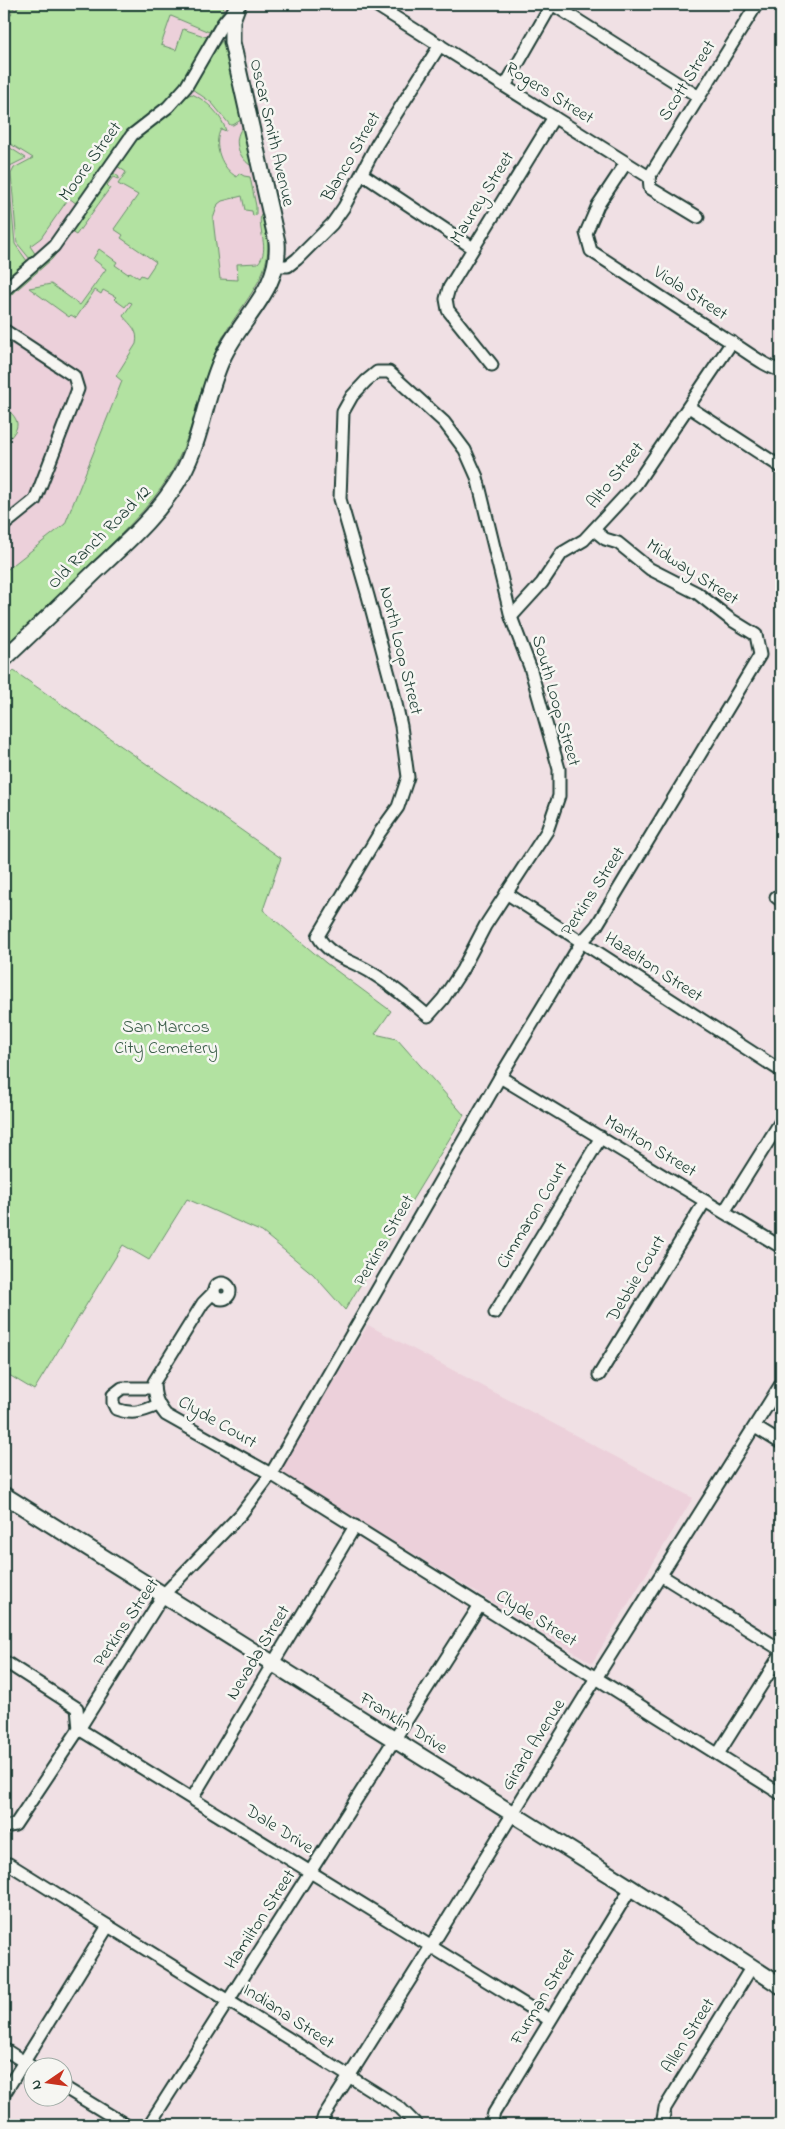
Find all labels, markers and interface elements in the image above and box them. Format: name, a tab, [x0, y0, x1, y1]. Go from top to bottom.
street label: Scott Street	[653, 36, 723, 126]
street label: Rogers Street	[499, 56, 598, 132]
street label: Oscar Smith Avenue	[241, 57, 301, 210]
street label: Blanco Street	[315, 107, 388, 208]
street label: Moore Street	[53, 117, 129, 207]
street label: Maurey Street	[444, 147, 522, 249]
street label: Viola Street	[647, 260, 732, 328]
street label: Alto Street	[581, 437, 651, 515]
street label: Old Ranch Road 12	[42, 480, 158, 596]
street label: Midway Street	[641, 533, 743, 613]
street label: North Loop Street	[372, 584, 428, 718]
street label: South Loop Street	[524, 632, 586, 770]
street label: Perkins Street	[555, 842, 633, 942]
street label: Hazelton Street	[599, 926, 707, 1010]
park label: San Marcos City Cemetery	[114, 1015, 218, 1062]
street label: Marlton Street	[599, 1109, 701, 1185]
street label: Cimmaron Court	[491, 1158, 575, 1274]
street label: Perkins Street	[348, 1190, 422, 1292]
street label: Debbie Court	[600, 1231, 673, 1328]
street label: Clyde Court	[173, 1390, 261, 1456]
street label: Perkins Street	[88, 1573, 166, 1673]
street label: Clyde Street	[490, 1584, 582, 1654]
street label: Nevada Street	[220, 1601, 298, 1705]
street label: Franklin Drive	[353, 1686, 453, 1762]
street label: Girard Avenue	[495, 1693, 573, 1796]
street label: Dale Drive	[239, 1798, 319, 1862]
street label: Hamilton Street	[219, 1865, 303, 1975]
street label: Furman Street	[504, 1944, 583, 2051]
street label: Indiana Street	[237, 1978, 339, 2056]
street label: Allen Street	[656, 1994, 722, 2078]
north arrow	[22, 2056, 72, 2106]
text: N	[26, 2078, 48, 2092]

